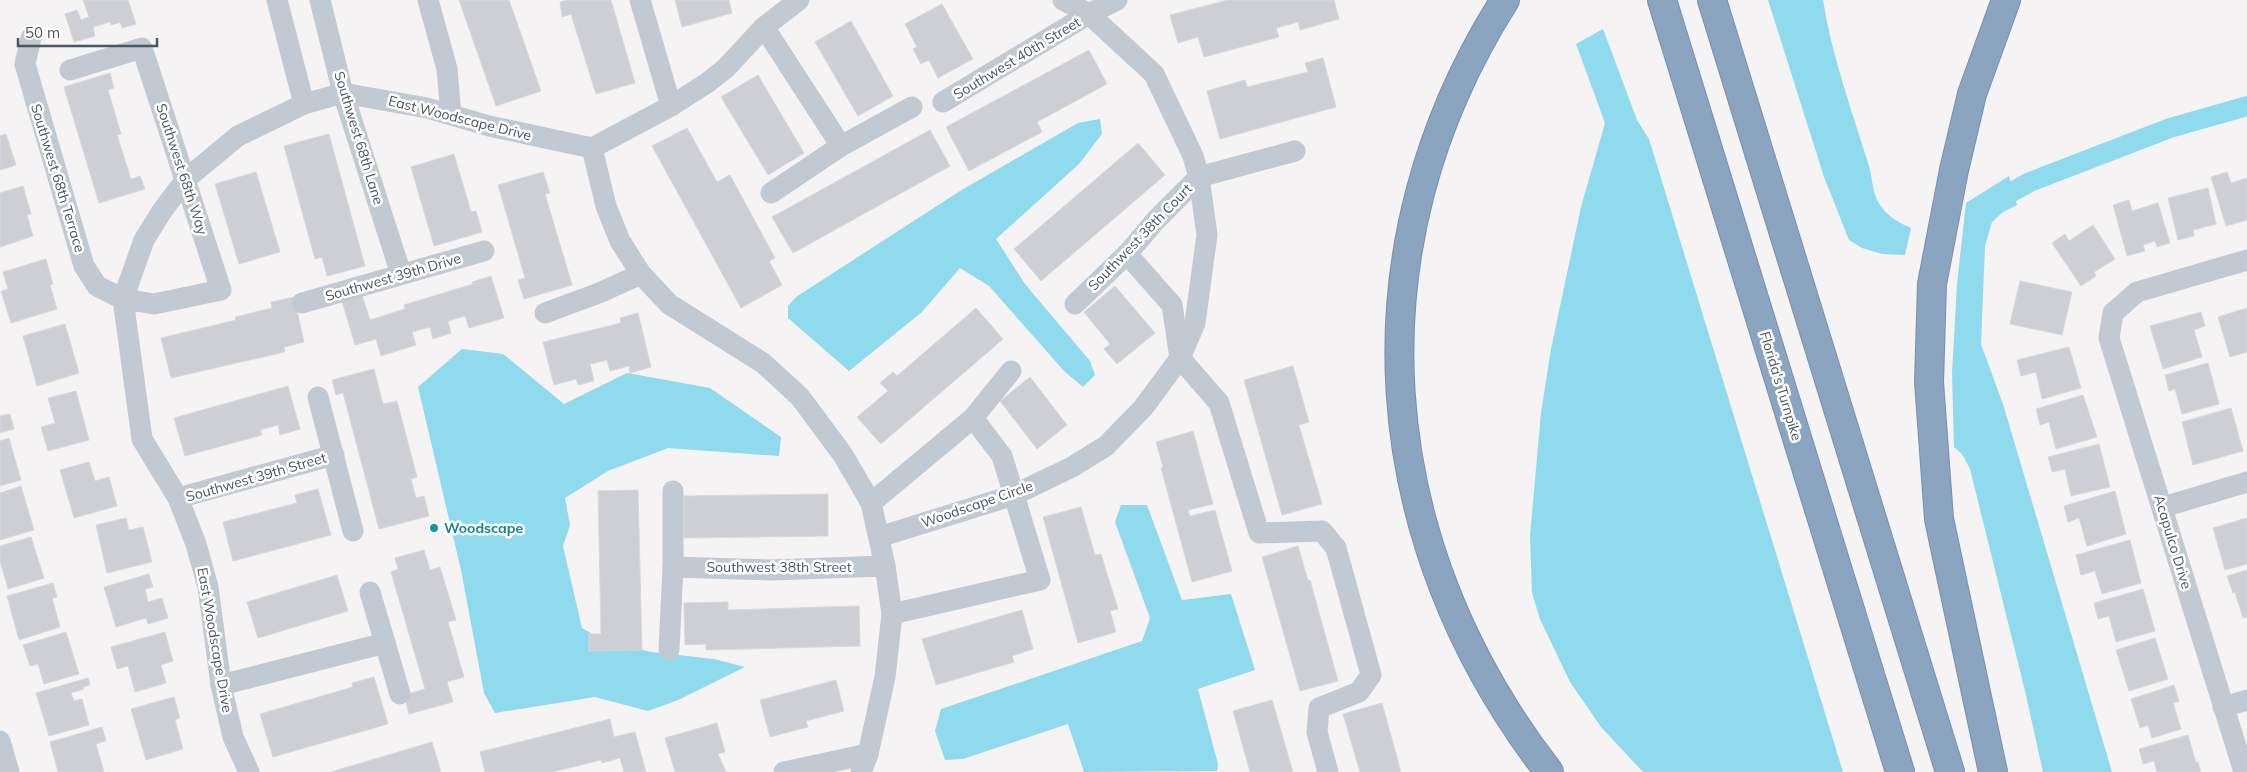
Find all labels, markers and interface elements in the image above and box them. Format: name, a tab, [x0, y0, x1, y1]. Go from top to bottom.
street label: Southwest 40th Street	[950, 13, 1084, 103]
scale bar	[18, 15, 156, 47]
text: 50 m	[25, 23, 60, 42]
street label: Southwest 68th Lane	[330, 69, 388, 207]
street label: East Woodscape Drive	[387, 92, 533, 144]
street label: Southwest 68th Way	[152, 101, 212, 237]
street label: Southwest 68th Terrace	[27, 102, 89, 254]
street label: Southwest 38th Court	[1084, 180, 1196, 294]
street label: Southwest 39th Drive	[323, 249, 463, 305]
street label: Florida's Turnpike	[1756, 329, 1806, 443]
street label: Southwest 39th Street	[184, 448, 328, 506]
street label: Woodscape Circle	[919, 476, 1035, 532]
street label: Acapulco Drive	[2150, 493, 2196, 591]
place label: Woodscape	[444, 519, 523, 537]
marker: Woodscape	[428, 522, 440, 534]
street label: Southwest 38th Street	[706, 558, 852, 576]
street label: East Woodscape Drive	[193, 566, 237, 714]

